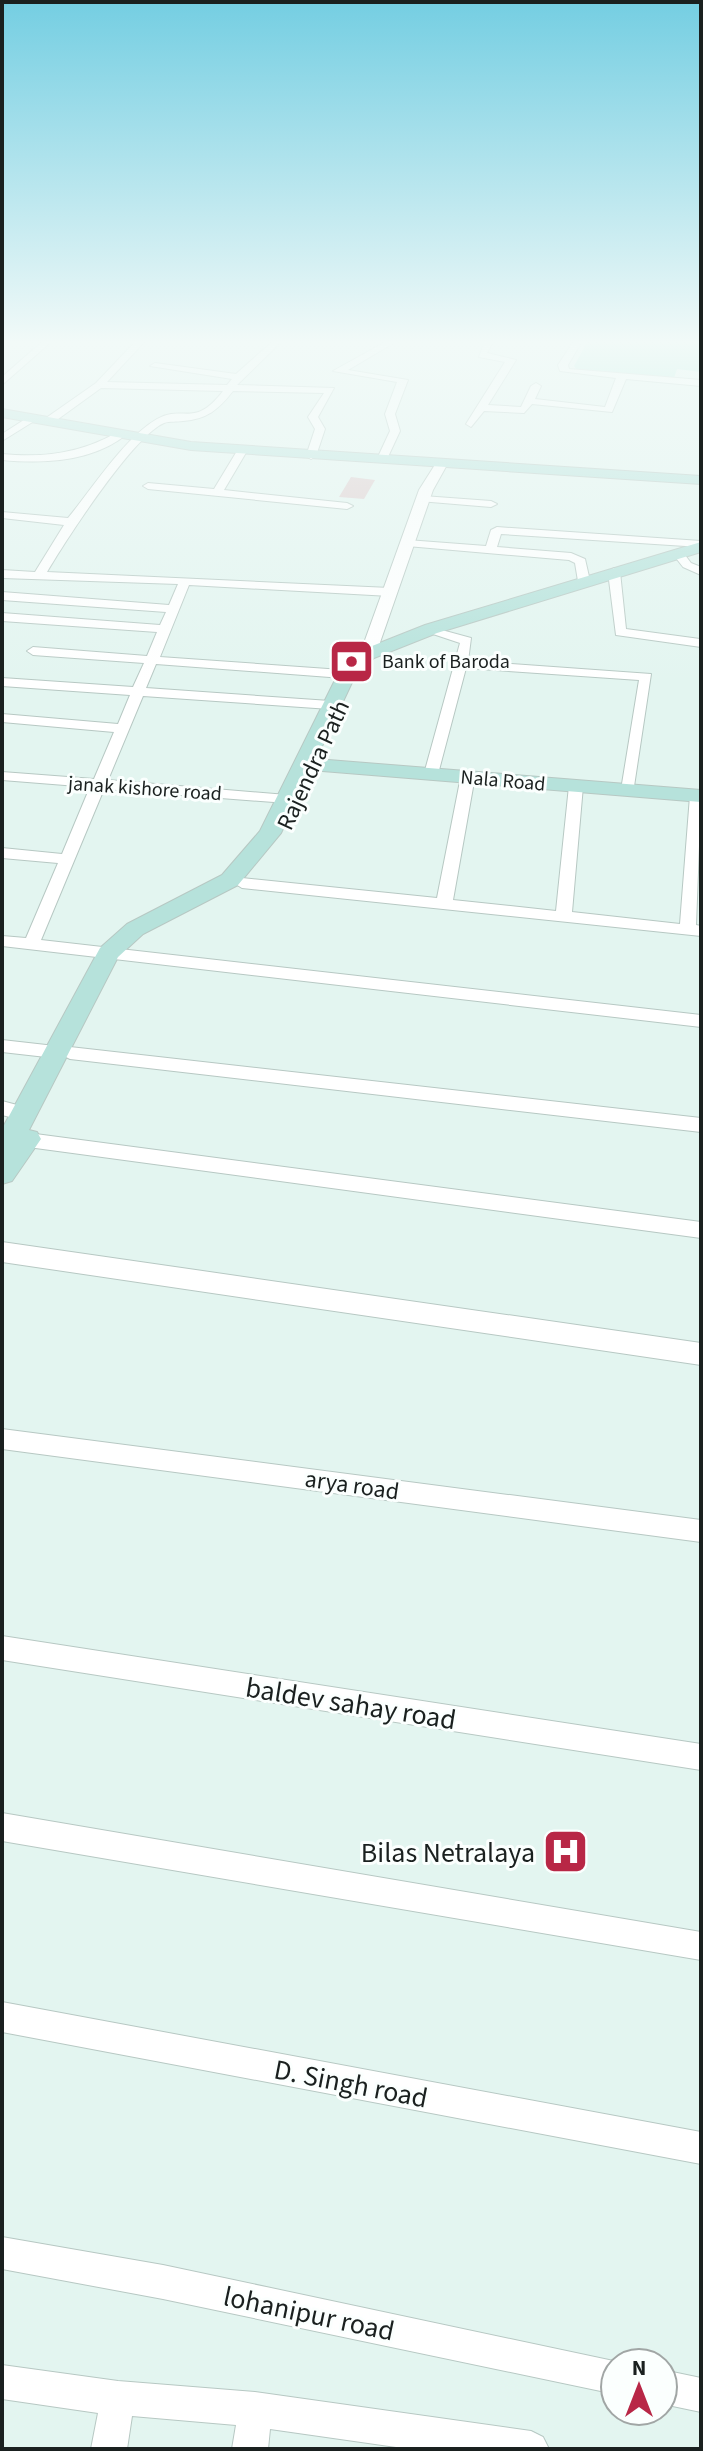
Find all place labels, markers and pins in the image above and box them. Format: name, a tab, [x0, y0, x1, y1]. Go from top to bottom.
bank icon: Bank of Baroda	[327, 637, 375, 685]
place label: Bank of Baroda	[382, 648, 510, 676]
hospital icon: Bilas Netralaya	[542, 1828, 590, 1876]
place label: Bilas Netralaya	[361, 1833, 535, 1873]

